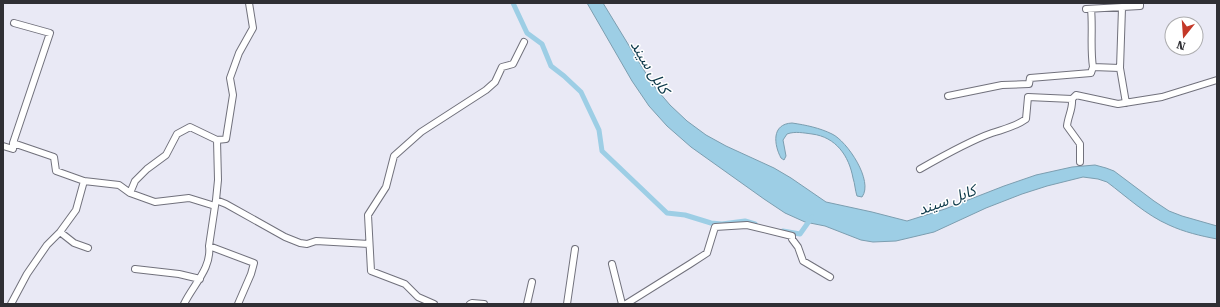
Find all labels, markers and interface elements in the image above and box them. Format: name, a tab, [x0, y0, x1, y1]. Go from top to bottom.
north arrow	[1164, 16, 1204, 56]
water label: کابل سيند	[627, 37, 675, 100]
text: N	[1175, 37, 1187, 53]
water label: کابل سيند	[916, 180, 981, 219]

